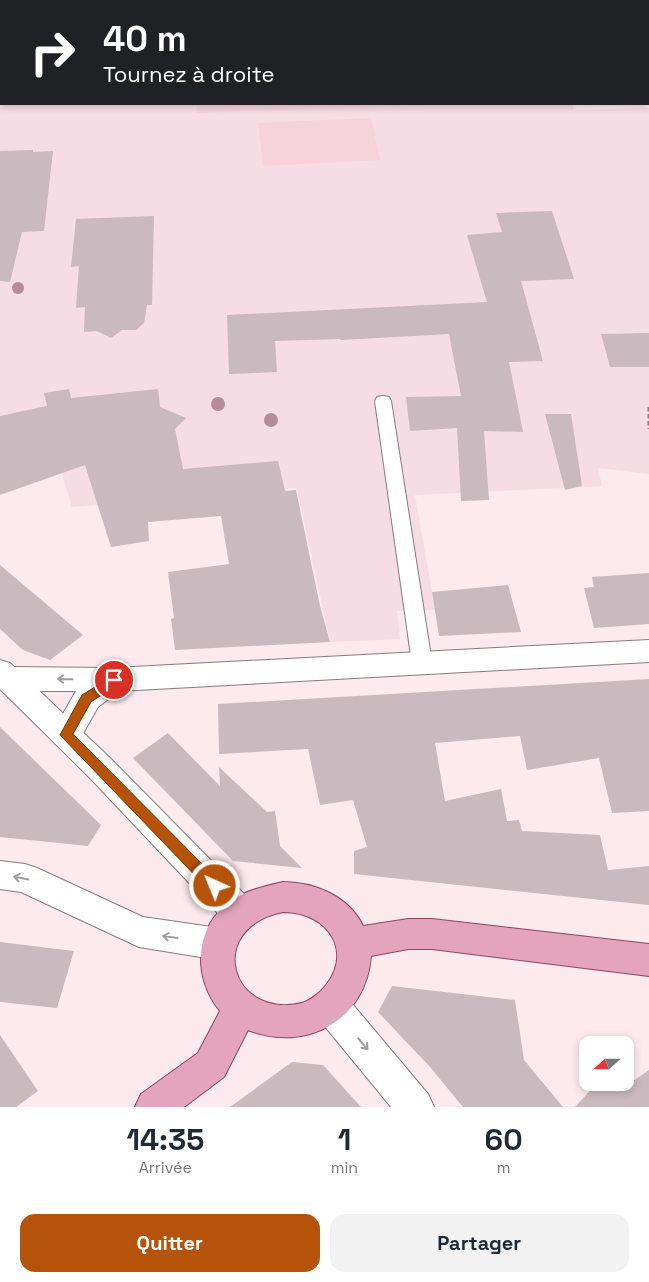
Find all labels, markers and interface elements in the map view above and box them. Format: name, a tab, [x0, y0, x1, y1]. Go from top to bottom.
text: 40 m	[103, 17, 187, 61]
icon: right	[20, 20, 85, 85]
text: Tournez à droite	[103, 60, 274, 88]
pin	[93, 659, 135, 701]
icon: arrive	[100, 666, 128, 694]
one-way arrow	[57, 675, 73, 684]
position arrow	[188, 859, 240, 911]
one-way arrow	[13, 872, 29, 882]
one-way arrow	[163, 931, 179, 941]
north arrow	[579, 1036, 634, 1091]
map controls	[579, 1036, 634, 1091]
one-way arrow	[357, 1037, 368, 1050]
text: 14:35	[126, 1120, 204, 1159]
text: 1	[338, 1120, 351, 1159]
text: 60	[485, 1120, 523, 1159]
text: Arrivée	[139, 1157, 192, 1178]
text: min	[331, 1157, 358, 1178]
text: m	[497, 1157, 510, 1178]
button: Quitter	[20, 1214, 320, 1272]
button: Partager	[330, 1214, 629, 1272]

